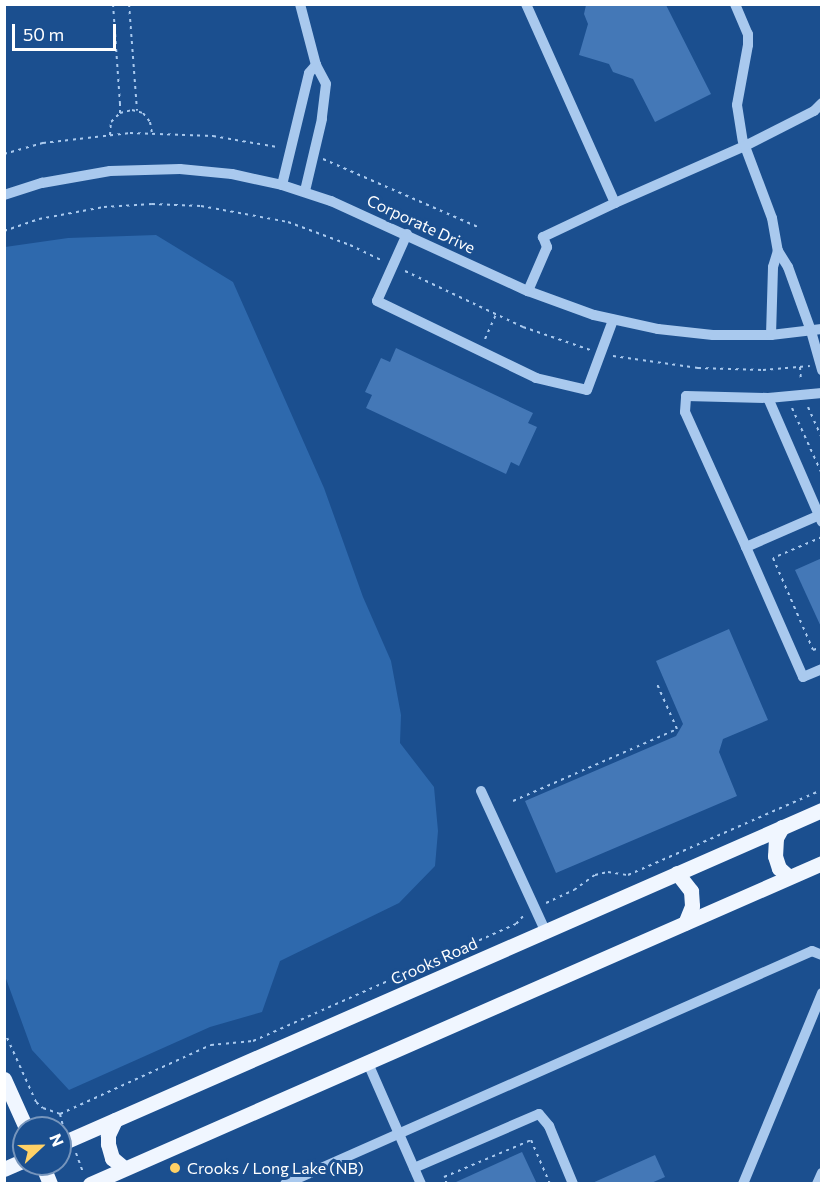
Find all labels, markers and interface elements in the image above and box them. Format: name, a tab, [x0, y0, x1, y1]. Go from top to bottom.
scale bar	[15, 12, 118, 50]
text: 50 m	[23, 23, 64, 45]
street label: Corporate Drive	[364, 191, 478, 257]
street label: Crooks Road	[388, 933, 480, 989]
north arrow	[12, 1116, 72, 1176]
text: N	[46, 1131, 68, 1149]
place label: Crooks / Long Lake (NB)	[187, 1158, 364, 1178]
marker: Crooks / Long Lake (NB)	[168, 1161, 182, 1175]

